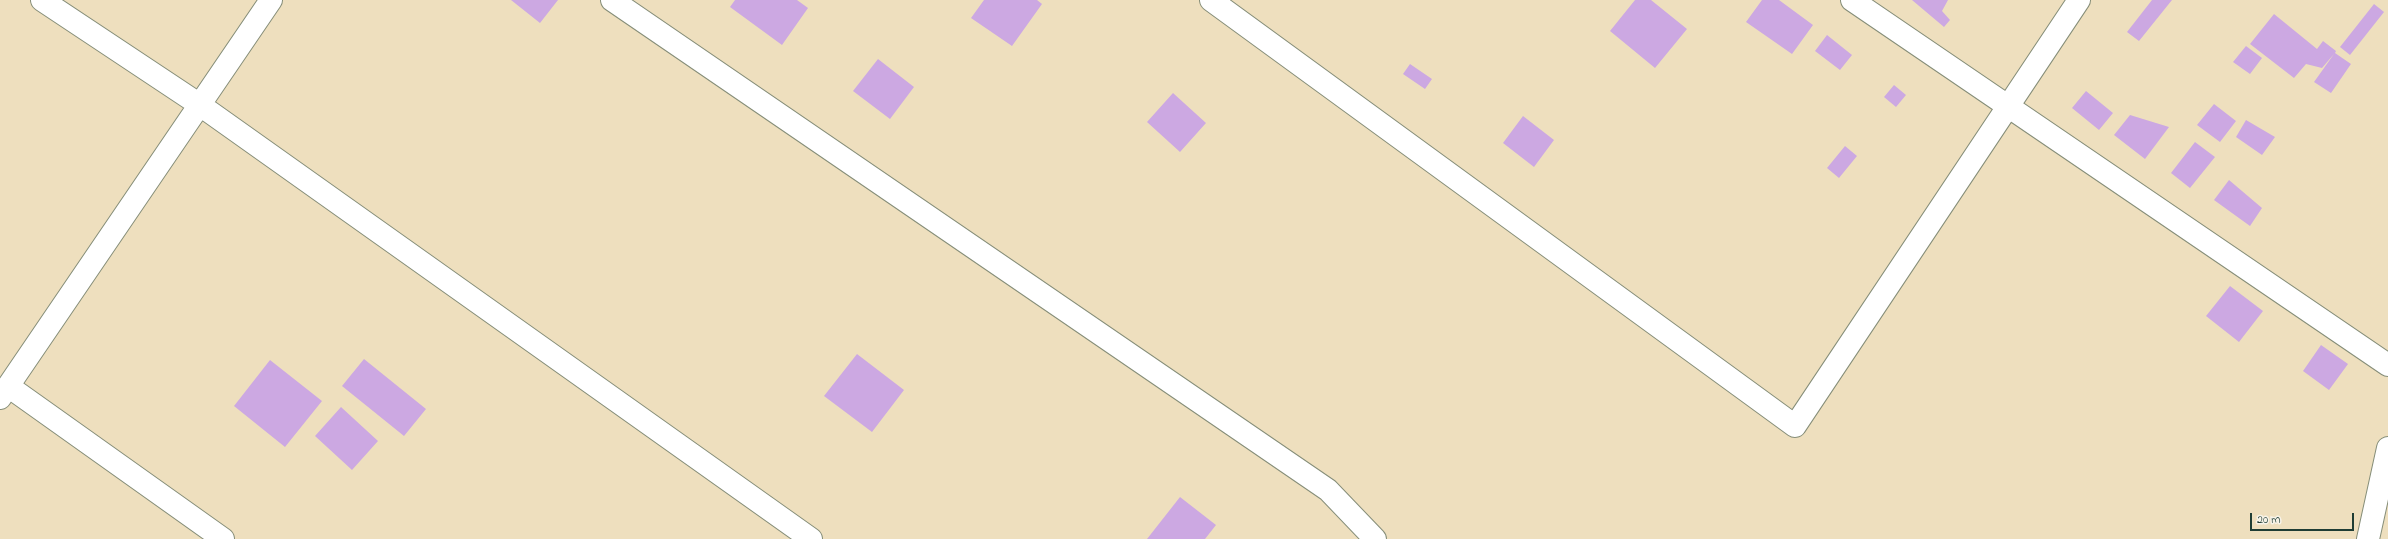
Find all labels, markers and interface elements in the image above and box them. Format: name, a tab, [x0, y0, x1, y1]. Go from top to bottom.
scale bar	[2252, 505, 2356, 531]
text: 20 m	[2257, 511, 2280, 529]

